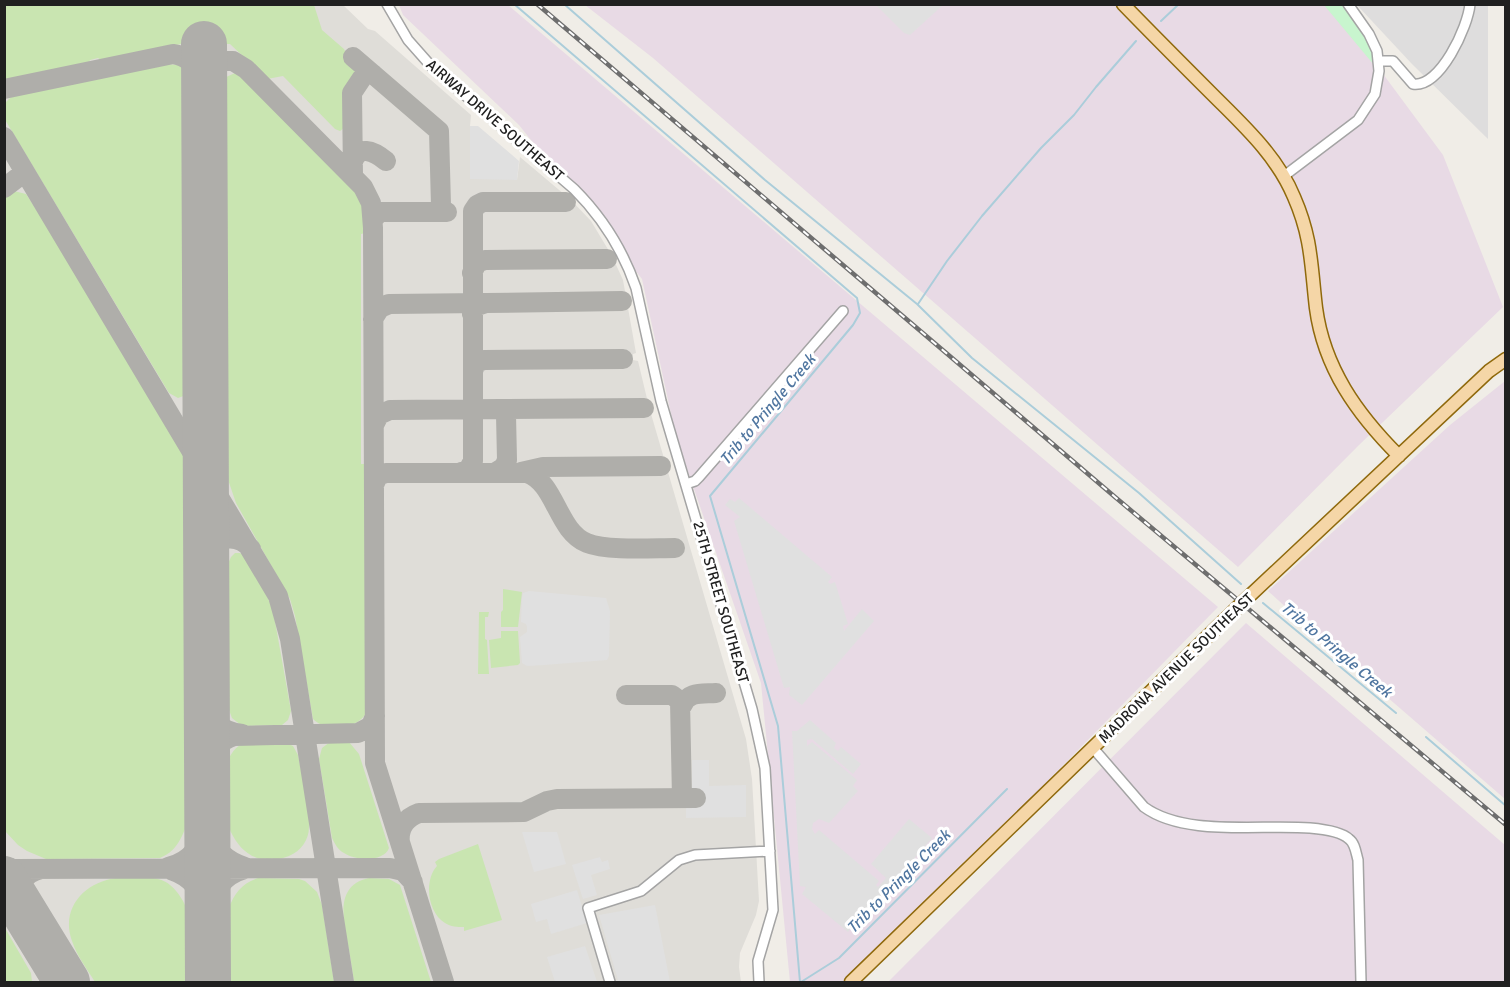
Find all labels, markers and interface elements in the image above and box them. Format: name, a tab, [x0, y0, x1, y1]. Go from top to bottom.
street label: AIRWAY DRIVE SOUTHEAST	[423, 55, 568, 185]
water label: Trib to Pringle Creek	[716, 349, 821, 469]
street label: 25TH STREET SOUTHEAST	[689, 519, 753, 686]
street label: MADRONA AVENUE SOUTHEAST	[1095, 589, 1258, 747]
water label: Trib to Pringle Creek	[1277, 598, 1397, 703]
water label: Trib to Pringle Creek	[843, 824, 956, 938]

